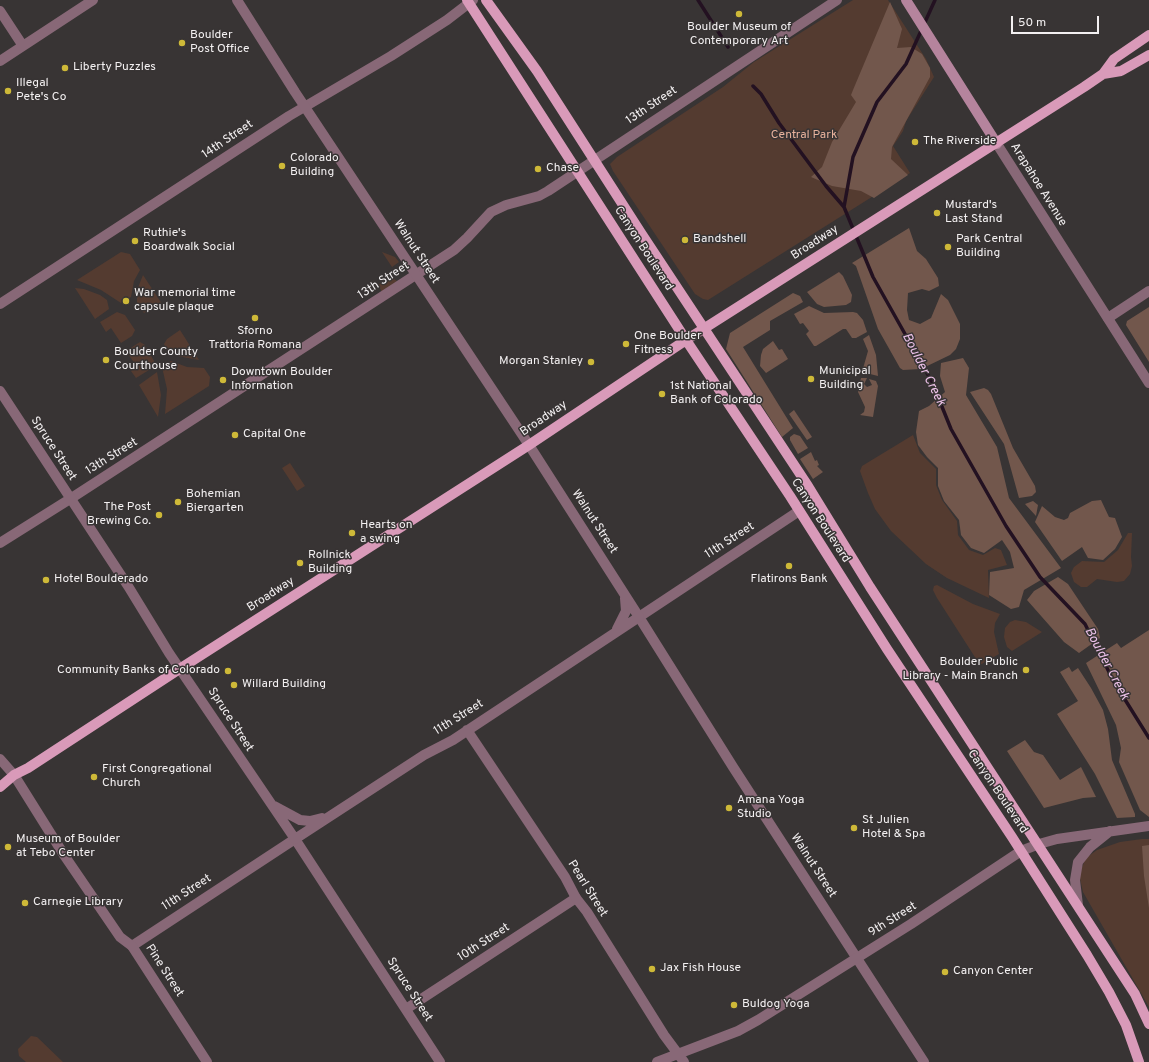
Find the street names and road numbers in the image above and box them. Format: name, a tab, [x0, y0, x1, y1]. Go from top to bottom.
street label: 13th Street	[624, 84, 680, 128]
street label: 14th Street	[200, 118, 256, 162]
street label: Arapahoe Avenue	[1007, 141, 1069, 229]
street label: Canyon Boulevard	[610, 204, 676, 294]
street label: Walnut Street	[390, 217, 442, 287]
street label: Broadway	[789, 222, 841, 264]
street label: 13th Street	[356, 259, 412, 303]
street label: Broadway	[518, 398, 570, 440]
street label: Spruce Street	[27, 414, 79, 484]
street label: 13th Street	[83, 435, 141, 479]
street label: Canyon Boulevard	[787, 476, 853, 566]
street label: Walnut Street	[568, 487, 620, 557]
street label: 11th Street	[703, 520, 757, 562]
street label: Broadway	[245, 574, 297, 616]
street label: Spruce Street	[204, 685, 256, 755]
street label: 11th Street	[431, 697, 487, 739]
street label: Canyon Boulevard	[964, 747, 1030, 837]
street label: Walnut Street	[787, 831, 839, 901]
street label: Pearl Street	[564, 858, 610, 920]
street label: 11th Street	[160, 872, 214, 914]
street label: 9th Street	[866, 900, 920, 940]
street label: 10th Street	[455, 921, 513, 965]
street label: Pine Street	[142, 942, 186, 1000]
street label: Spruce Street	[383, 955, 435, 1025]

